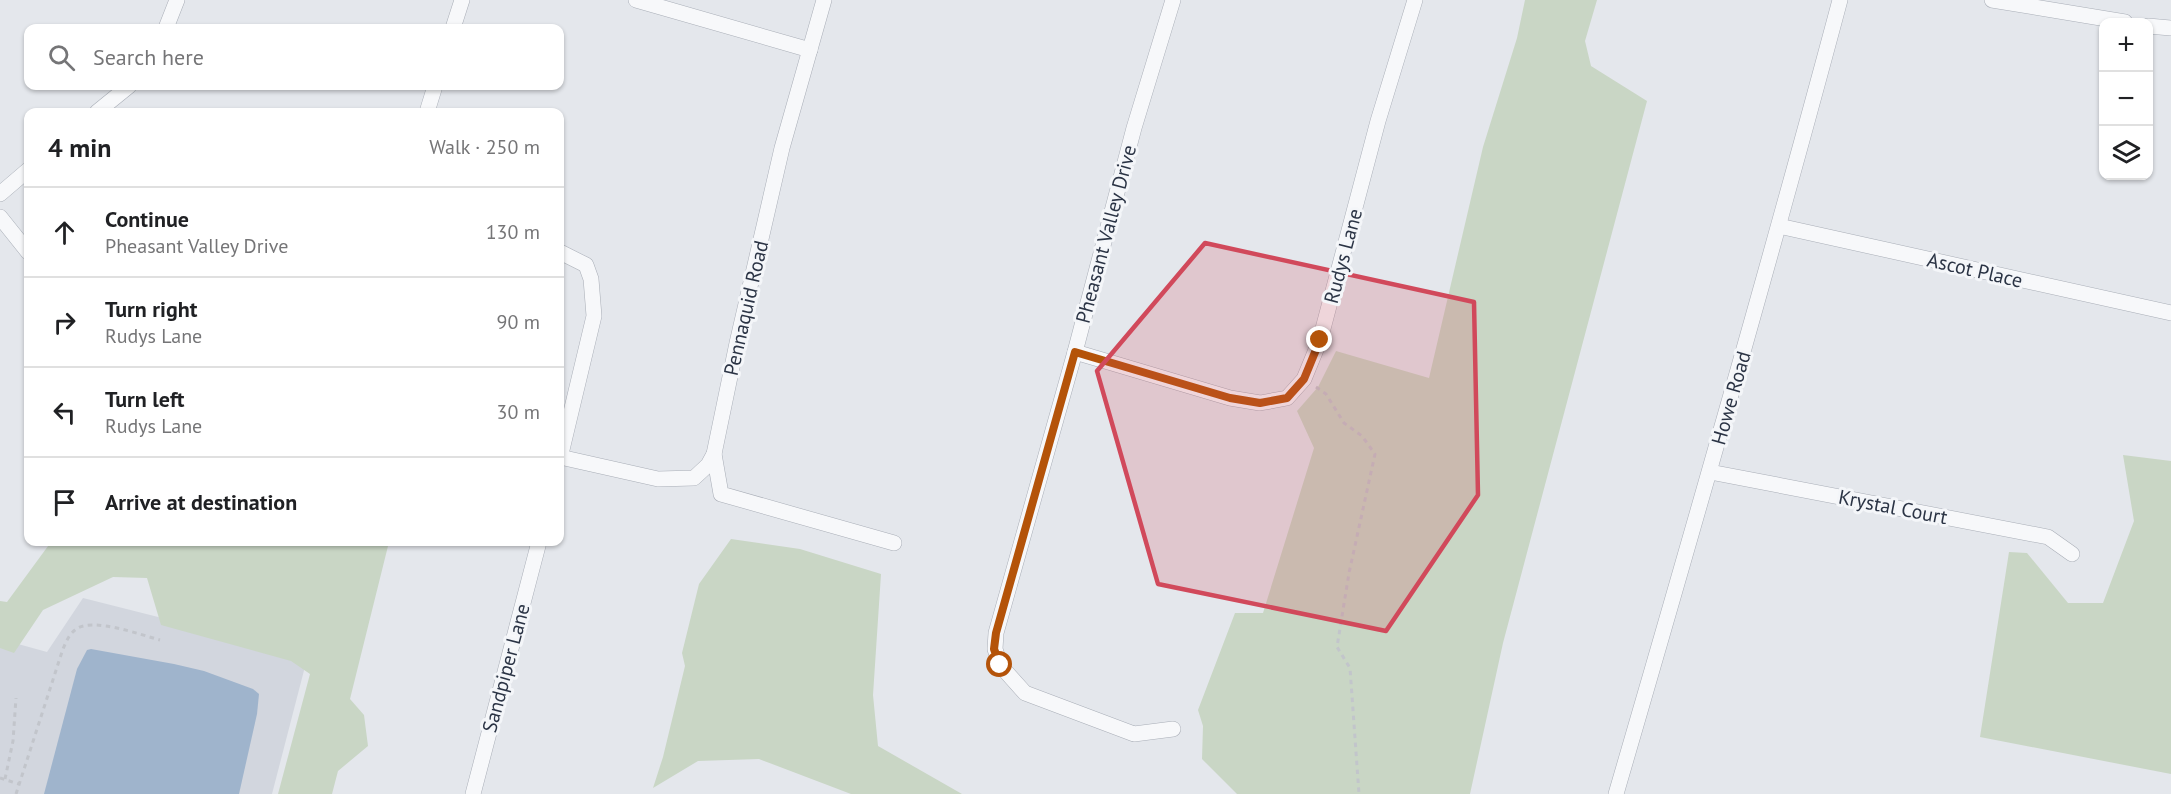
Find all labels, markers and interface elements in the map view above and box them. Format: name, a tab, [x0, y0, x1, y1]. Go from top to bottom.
map controls	[2099, 18, 2153, 180]
button: +	[2099, 18, 2153, 72]
search box	[24, 24, 564, 90]
icon: search	[45, 41, 78, 74]
text: Search here	[93, 43, 204, 71]
button: −	[2099, 72, 2153, 126]
button: layers	[2099, 126, 2153, 180]
text: 4 min	[48, 131, 111, 164]
text: Walk · 250 m	[429, 134, 540, 160]
street label: Pheasant Valley Drive	[1070, 142, 1142, 326]
text: Continue	[105, 205, 189, 233]
street label: Rudys Lane	[1318, 206, 1368, 306]
icon: ahead	[48, 216, 81, 249]
text: 130 m	[486, 219, 540, 245]
text: Pheasant Valley Drive	[105, 233, 288, 259]
street label: Pennaquid Road	[718, 238, 774, 378]
street label: Ascot Place	[1925, 246, 2025, 294]
text: Turn right	[105, 295, 197, 323]
icon: right	[48, 306, 81, 339]
text: 90 m	[497, 309, 540, 335]
text: Rudys Lane	[105, 323, 202, 349]
route end	[1306, 326, 1332, 352]
street label: Howe Road	[1705, 348, 1757, 448]
text: Turn left	[105, 385, 185, 413]
icon: left	[48, 396, 81, 429]
text: 30 m	[497, 399, 540, 425]
text: Rudys Lane	[105, 413, 202, 439]
street label: Krystal Court	[1836, 484, 1950, 530]
icon: arrive	[48, 486, 81, 519]
text: Arrive at destination	[105, 488, 297, 516]
street label: Sandpiper Lane	[476, 601, 536, 735]
route start	[986, 651, 1012, 677]

